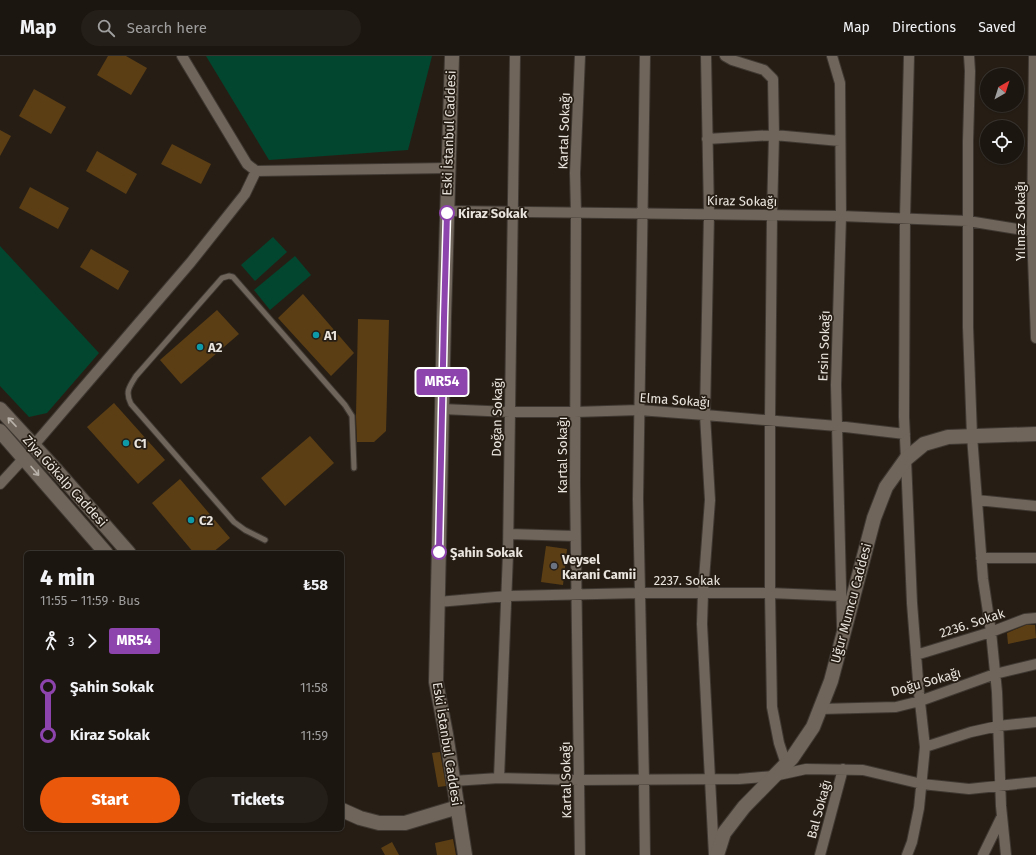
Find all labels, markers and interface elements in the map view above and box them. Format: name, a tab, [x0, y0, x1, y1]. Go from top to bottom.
search box	[81, 10, 361, 46]
text: Map	[20, 16, 57, 39]
icon: search	[95, 17, 117, 39]
text: Search here	[127, 19, 207, 37]
text: Map	[843, 19, 870, 36]
text: Directions	[892, 19, 956, 36]
text: Saved	[978, 19, 1016, 36]
north arrow	[980, 68, 1024, 112]
map controls	[980, 68, 1024, 164]
street label: Eski İstanbul Caddesi	[439, 70, 459, 196]
street label: Kartal Sokağı	[555, 92, 573, 170]
button: locate	[980, 120, 1024, 164]
street label: Yılmaz Sokağı	[1013, 181, 1028, 261]
street label: Kiraz Sokağı	[707, 193, 777, 209]
marker: Kiraz Sokak	[439, 205, 455, 221]
place label: Kiraz Sokak	[458, 206, 528, 221]
street label: Ersin Sokağı	[815, 310, 833, 382]
place label: A1	[323, 328, 337, 343]
marker: A1	[311, 330, 321, 340]
place label: A2	[207, 340, 223, 355]
marker: A2	[195, 342, 205, 352]
line badge: MR54	[414, 369, 470, 395]
text: MR54	[424, 373, 460, 390]
street label: Doğan Sokağı	[489, 377, 505, 457]
street label: Elma Sokağı	[639, 390, 711, 410]
one-way arrow	[7, 417, 17, 427]
street label: Kartal Sokağı	[555, 417, 570, 493]
street label: Ziya Gökalp Caddesi	[20, 432, 110, 530]
place label: C1	[134, 436, 147, 451]
marker: C1	[121, 438, 131, 448]
one-way arrow	[30, 466, 39, 476]
place label: C2	[199, 513, 213, 528]
marker: C2	[186, 515, 196, 525]
street label: Uğur Mumcu Caddesi	[828, 541, 874, 665]
marker: Şahin Sokak	[431, 544, 447, 560]
place label: Şahin Sokak	[450, 545, 523, 561]
place label: Veysel Karani Camii	[561, 552, 636, 582]
marker: Veysel Karani Camii	[549, 561, 559, 571]
text: 4 min	[40, 564, 95, 591]
street label: 2237. Sokak	[654, 573, 721, 588]
text: ₺58	[303, 576, 328, 594]
text: 11:55 – 11:59 · Bus	[40, 593, 140, 608]
street label: 2236. Sokak	[938, 605, 1007, 641]
icon: walk	[40, 630, 62, 652]
icon: forward	[81, 630, 103, 652]
text: MR54	[117, 632, 152, 649]
text: 3	[68, 634, 75, 649]
street label: Doğu Sokağı	[889, 665, 963, 699]
text: Şahin Sokak	[70, 678, 154, 696]
text: 11:58	[300, 680, 328, 695]
street label: Eski İstanbul Caddesi	[430, 681, 464, 807]
text: Kiraz Sokak	[70, 726, 150, 744]
text: 11:59	[301, 728, 328, 743]
street label: Kartal Sokağı	[558, 741, 574, 819]
button: Start	[40, 777, 180, 823]
button: Tickets	[188, 777, 328, 823]
street label: Bal Sokağı	[804, 778, 834, 840]

